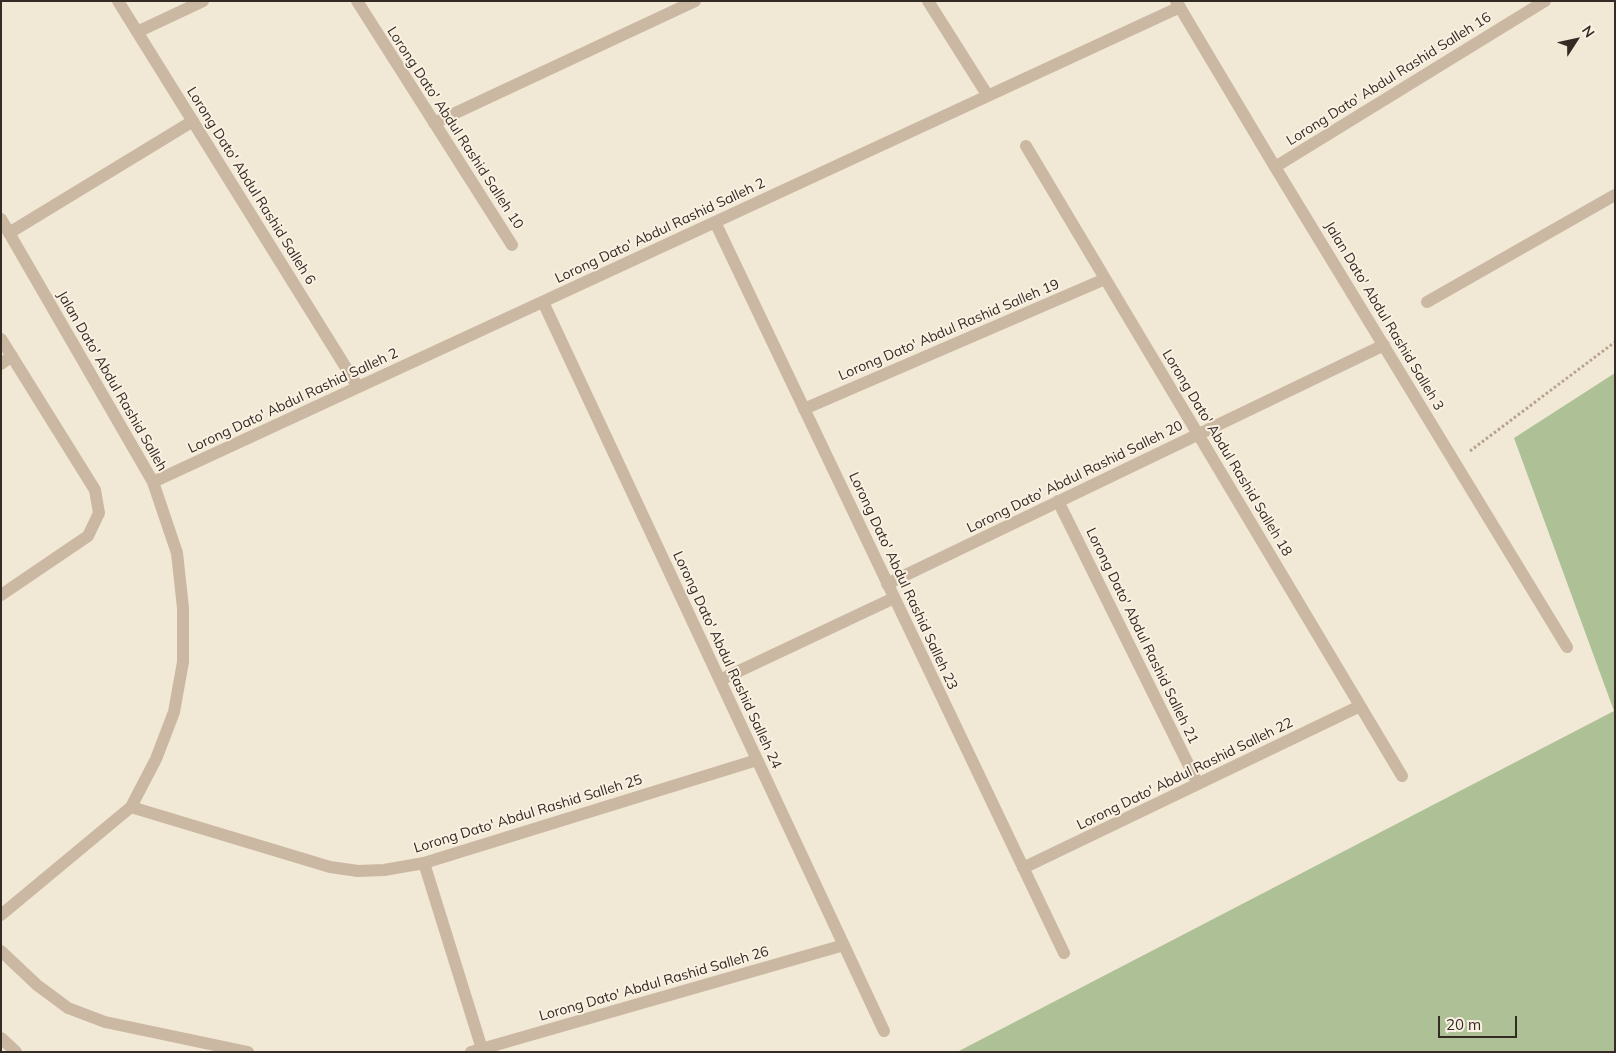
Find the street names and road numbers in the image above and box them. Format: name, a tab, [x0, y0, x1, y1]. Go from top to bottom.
street label: Lorong Dato' Abdul Rashid Salleh 16	[1284, 9, 1494, 149]
street label: Lorong Dato' Abdul Rashid Salleh 10	[383, 24, 527, 232]
street label: Lorong Dato' Abdul Rashid Salleh 6	[183, 84, 319, 288]
street label: Lorong Dato' Abdul Rashid Salleh 2	[552, 175, 768, 287]
street label: Jalan Dato' Abdul Rashid Salleh 3	[1321, 218, 1447, 414]
street label: Lorong Dato' Abdul Rashid Salleh 19	[836, 276, 1062, 384]
street label: Jalan Dato' Abdul Rashid Salleh	[53, 288, 171, 474]
street label: Lorong Dato' Abdul Rashid Salleh 2	[185, 345, 401, 457]
street label: Lorong Dato' Abdul Rashid Salleh 18	[1158, 347, 1296, 559]
street label: Lorong Dato' Abdul Rashid Salleh 20	[964, 417, 1186, 537]
street label: Lorong Dato' Abdul Rashid Salleh 23	[845, 470, 961, 692]
street label: Lorong Dato' Abdul Rashid Salleh 21	[1082, 525, 1202, 747]
street label: Lorong Dato' Abdul Rashid Salleh 24	[669, 549, 785, 771]
street label: Lorong Dato' Abdul Rashid Salleh 22	[1074, 714, 1296, 834]
street label: Lorong Dato' Abdul Rashid Salleh 25	[412, 771, 644, 857]
street label: Lorong Dato' Abdul Rashid Salleh 26	[537, 943, 771, 1025]

